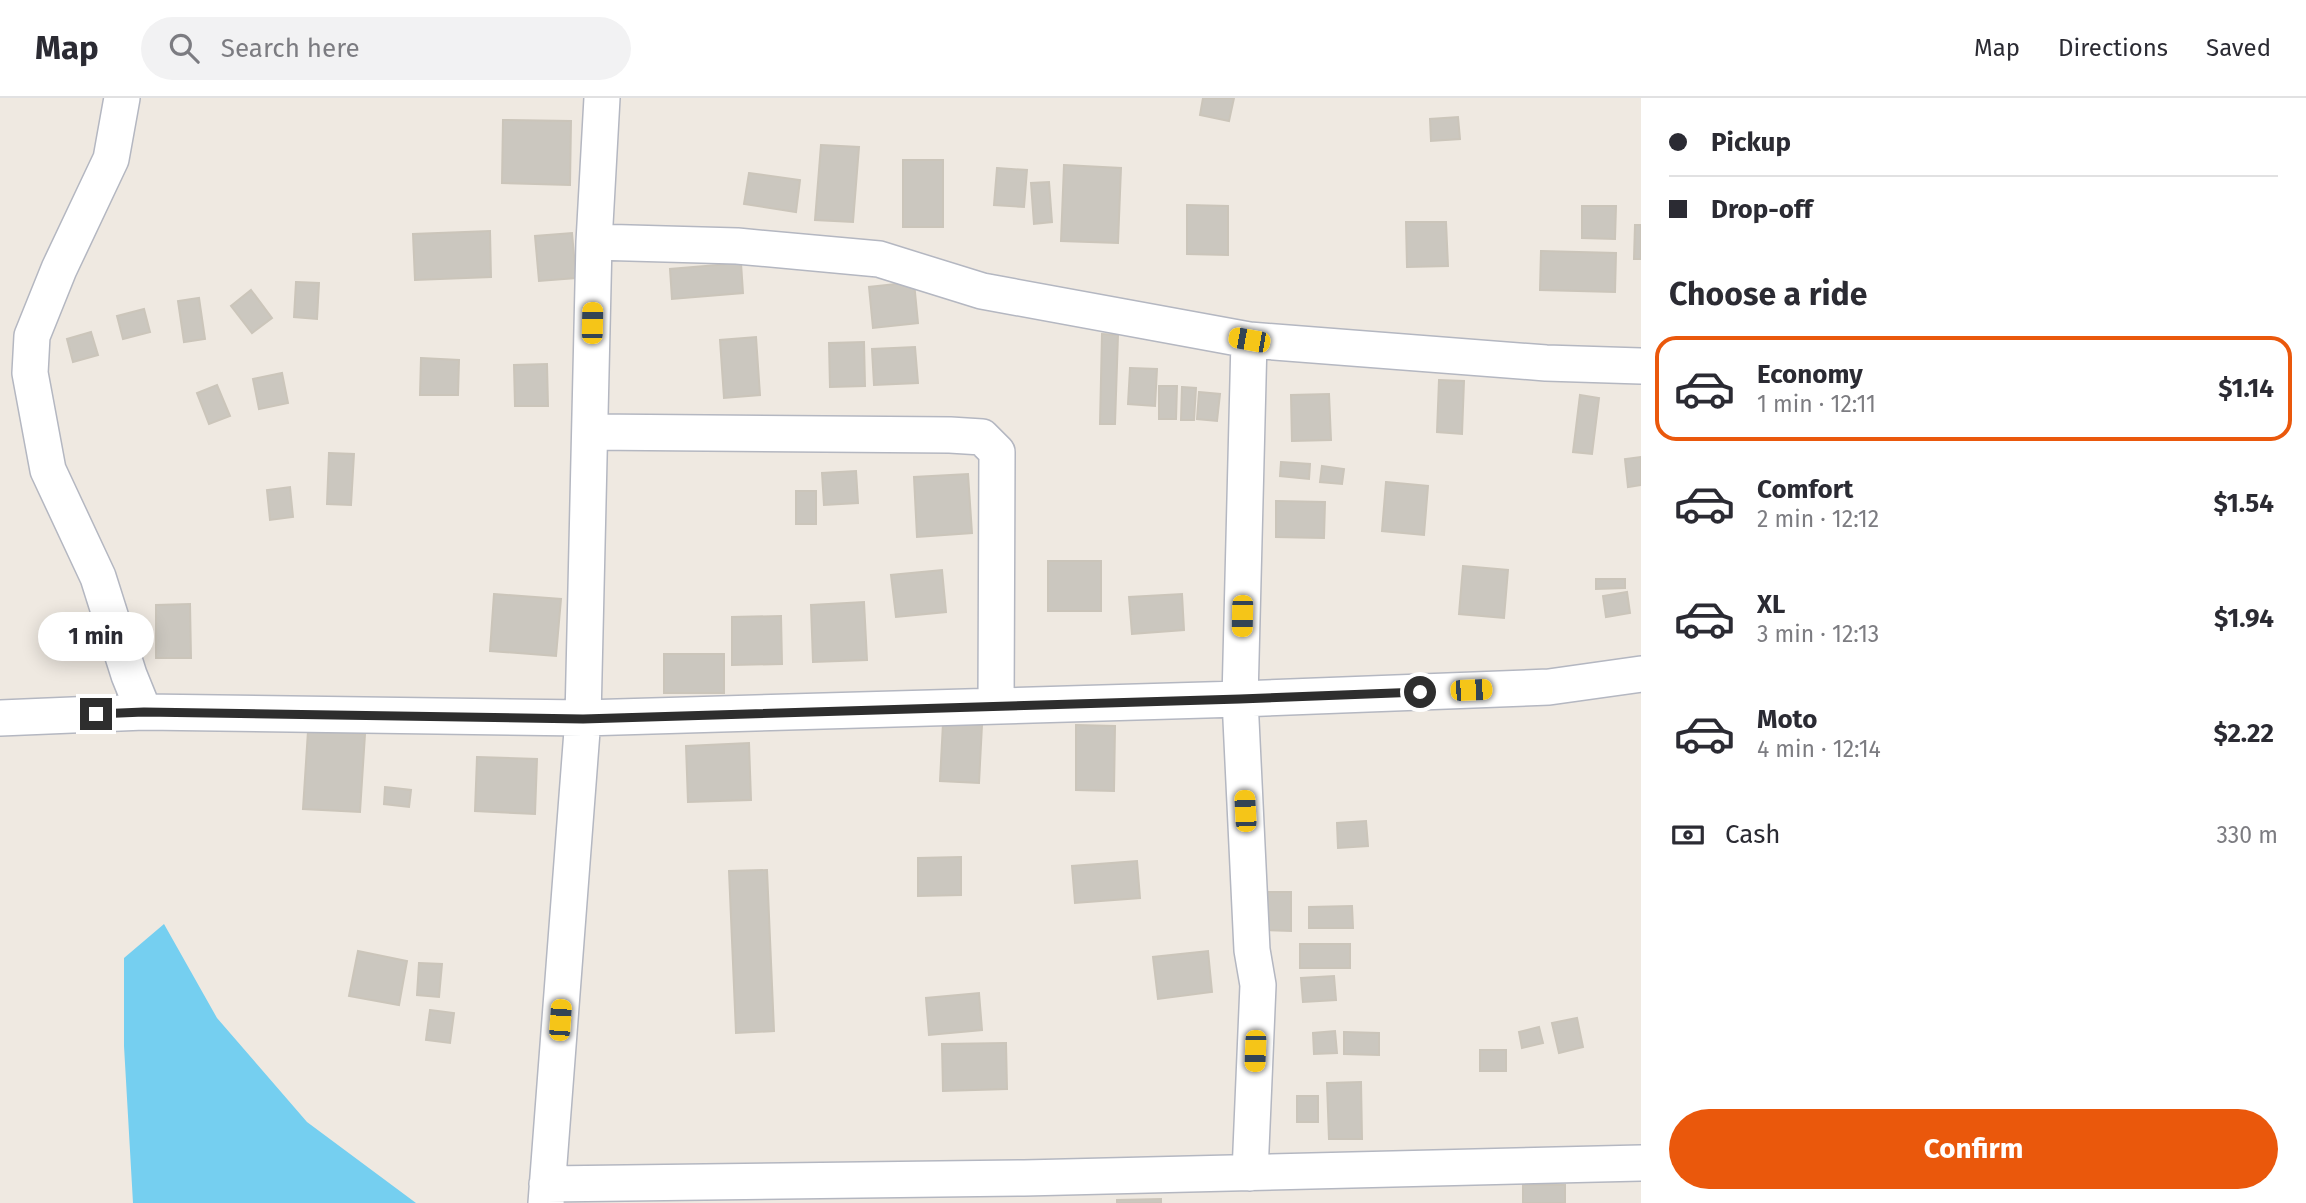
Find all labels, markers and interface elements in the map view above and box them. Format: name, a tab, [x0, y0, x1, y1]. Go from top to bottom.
search box	[141, 17, 631, 80]
text: Map	[35, 28, 99, 68]
icon: search	[165, 29, 203, 67]
text: Search here	[221, 33, 360, 64]
text: Map	[1974, 34, 2020, 62]
text: Directions	[2058, 34, 2168, 62]
text: Saved	[2206, 34, 2271, 62]
text: Pickup	[1711, 127, 1791, 158]
text: Drop-off	[1711, 194, 1813, 225]
text: Choose a ride	[1669, 275, 1867, 313]
car	[582, 302, 603, 344]
car	[1227, 326, 1272, 354]
icon: car	[1673, 357, 1736, 420]
text: Economy	[1757, 359, 1863, 390]
text: $1.14	[2218, 373, 2274, 404]
text: 1 min · 12:11	[1757, 390, 1876, 418]
icon: car	[1673, 472, 1736, 535]
text: Comfort	[1757, 474, 1853, 505]
text: $1.54	[2213, 488, 2274, 519]
text: 2 min · 12:12	[1757, 505, 1879, 533]
icon: car	[1673, 587, 1736, 650]
text: XL	[1757, 589, 1785, 620]
car	[1232, 595, 1253, 637]
text: $1.94	[2214, 603, 2274, 634]
callout: 1 min	[38, 612, 154, 662]
text: 3 min · 12:13	[1757, 620, 1879, 648]
text: 1 min	[68, 622, 124, 650]
route start	[1404, 676, 1436, 708]
car	[1450, 679, 1493, 701]
route end	[80, 698, 112, 730]
icon: car	[1673, 702, 1736, 765]
text: Moto	[1757, 704, 1817, 735]
text: $2.22	[2213, 718, 2274, 749]
text: 4 min · 12:14	[1757, 735, 1881, 763]
car	[1234, 789, 1257, 833]
icon: cash	[1669, 816, 1707, 854]
text: Cash	[1725, 819, 1781, 850]
text: 330 m	[2216, 821, 2278, 849]
car	[549, 998, 572, 1042]
car	[1244, 1030, 1267, 1072]
button: Confirm	[1669, 1109, 2278, 1189]

